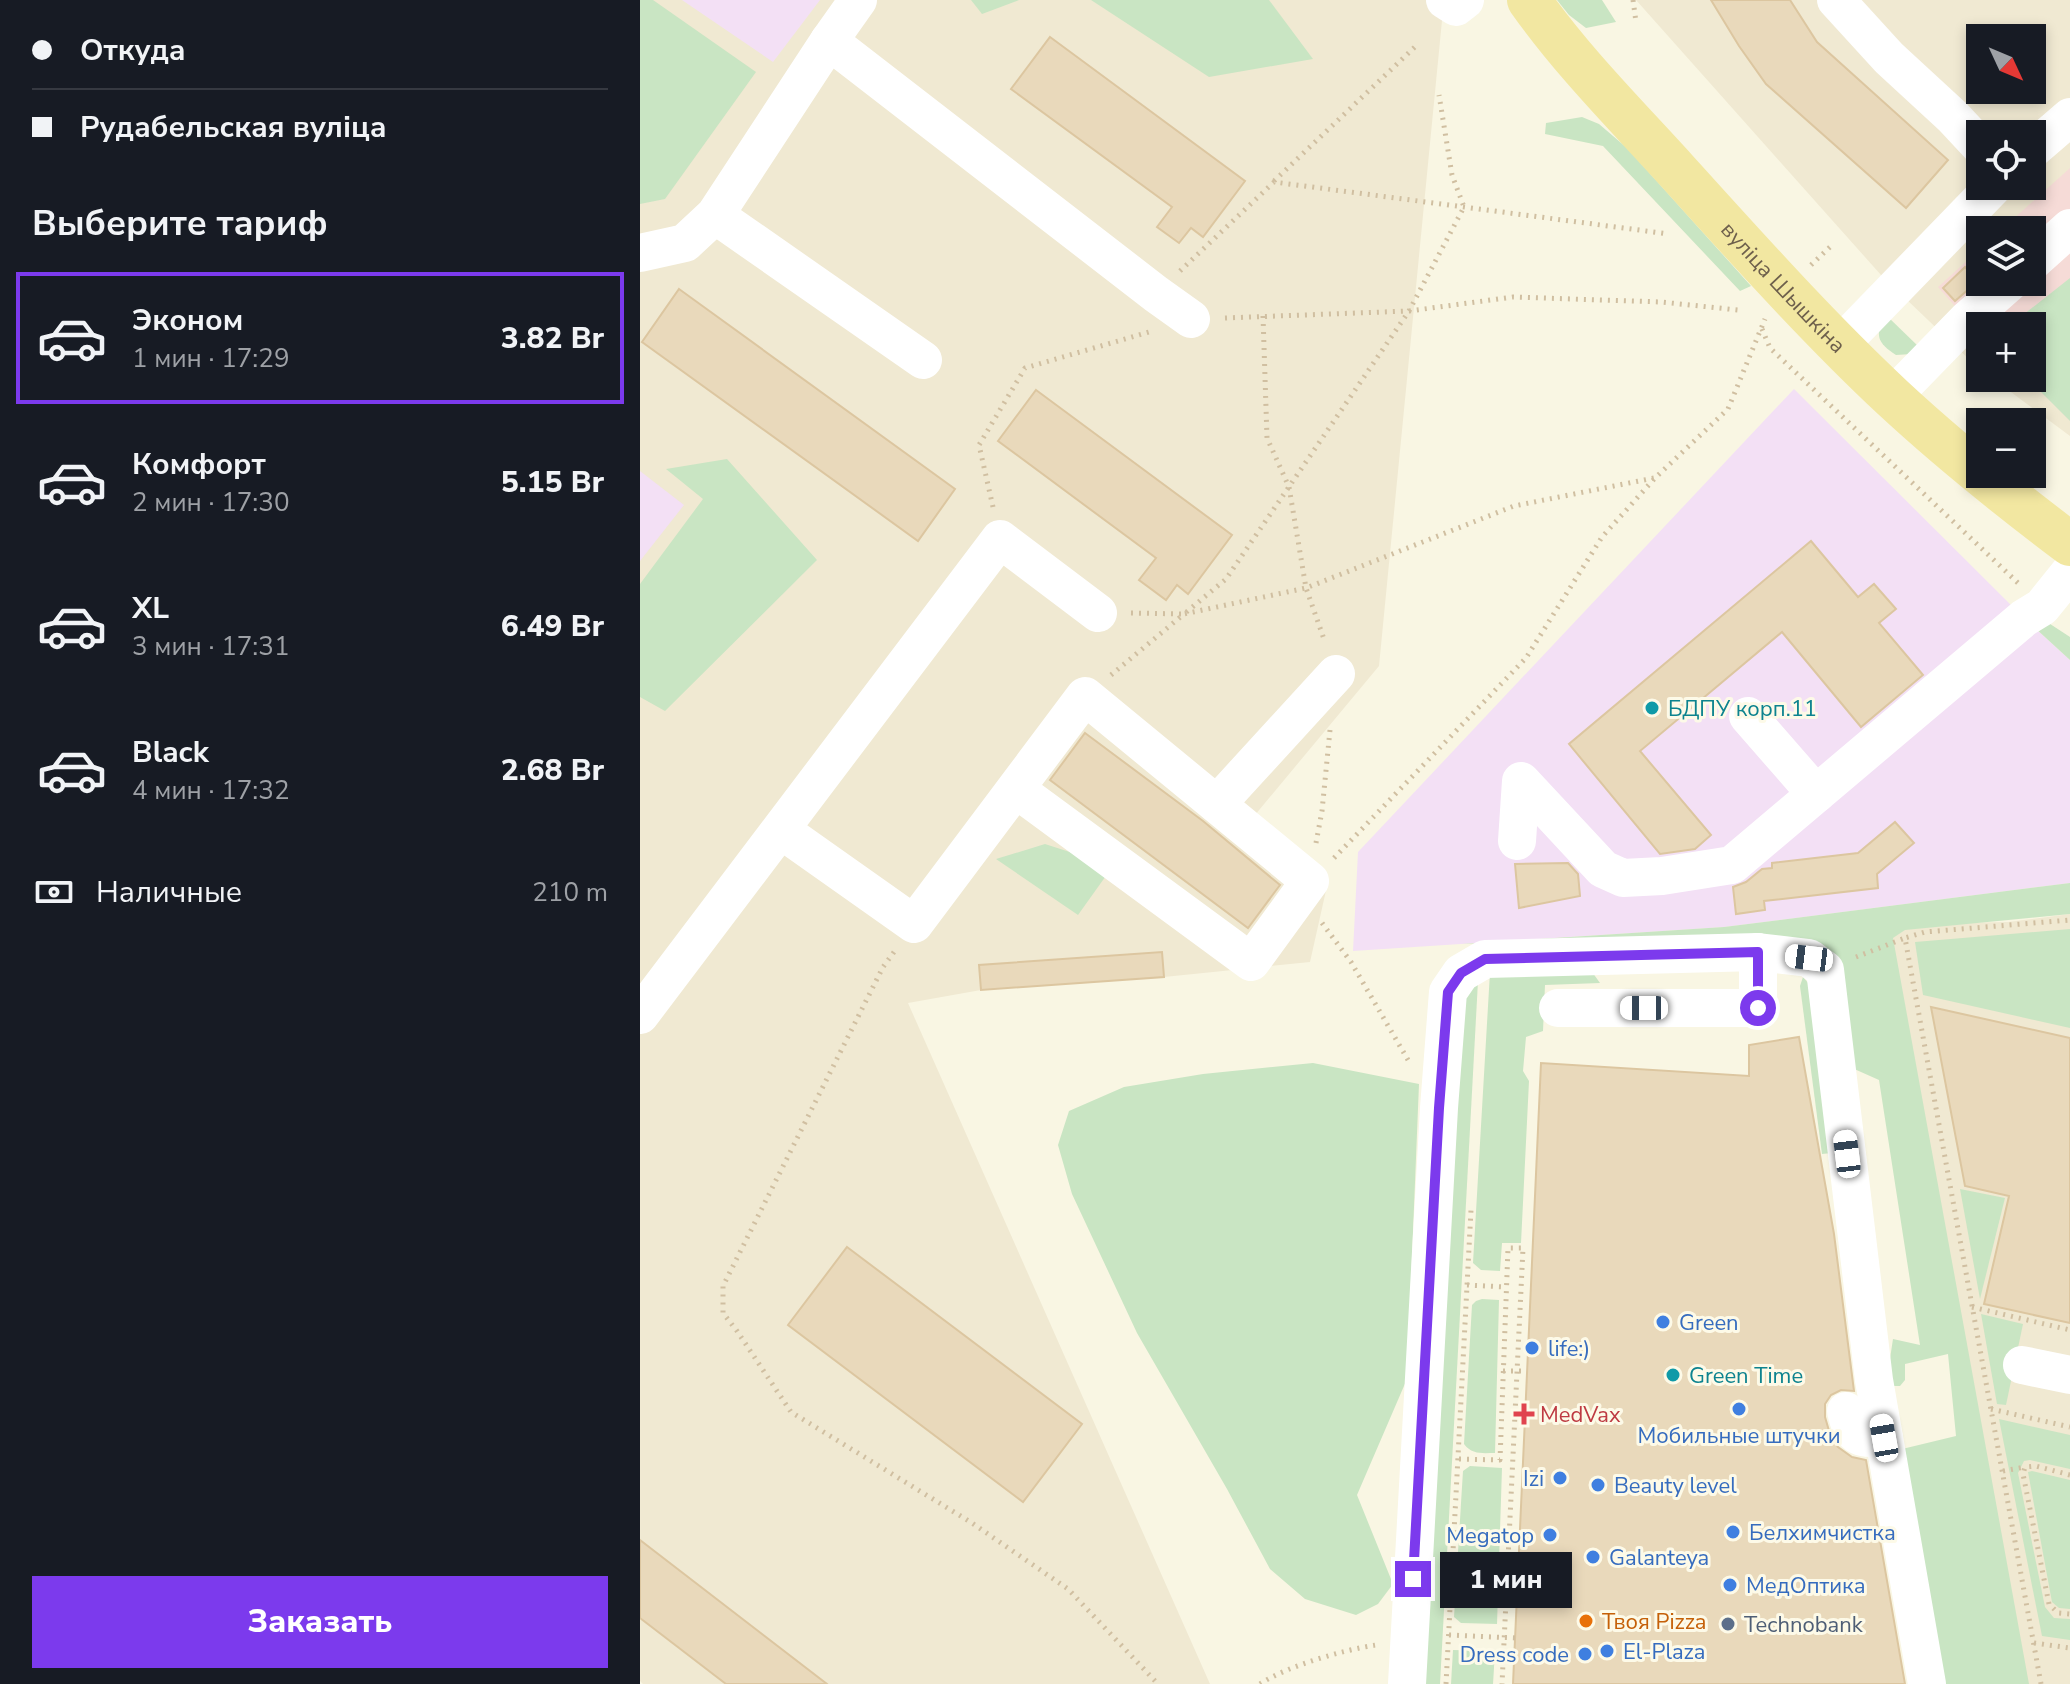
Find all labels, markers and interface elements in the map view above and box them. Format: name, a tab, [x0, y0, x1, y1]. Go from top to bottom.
north arrow	[1966, 24, 2046, 104]
map controls	[1966, 24, 2046, 488]
text: Откуда	[80, 30, 186, 71]
text: Рудабельская вуліца	[80, 107, 387, 148]
button: locate	[1966, 120, 2046, 200]
text: Выберите тариф	[32, 199, 328, 248]
street label: вуліца Шышкіна	[1714, 215, 1852, 360]
button: layers	[1966, 216, 2046, 296]
text: Эконом	[132, 300, 243, 341]
icon: car	[36, 302, 108, 374]
button: +	[1966, 312, 2046, 392]
text: 3.82 Br	[501, 318, 604, 359]
text: 1 мин · 17:29	[132, 341, 289, 376]
button: −	[1966, 408, 2046, 488]
text: Комфорт	[132, 444, 266, 485]
icon: car	[36, 446, 108, 518]
text: 5.15 Br	[501, 462, 604, 503]
text: 2 мин · 17:30	[132, 485, 289, 520]
text: XL	[132, 588, 169, 629]
icon: car	[36, 590, 108, 662]
text: 6.49 Br	[501, 606, 604, 647]
text: 3 мин · 17:31	[132, 629, 289, 664]
place label: БДПУ корп.11	[1668, 694, 1817, 724]
marker: БДПУ корп.11	[1643, 699, 1661, 717]
text: Black	[132, 732, 209, 773]
icon: car	[36, 734, 108, 806]
text: 2.68 Br	[501, 750, 604, 791]
text: 4 мин · 17:32	[132, 773, 289, 808]
icon: cash	[32, 870, 76, 914]
text: Наличные	[96, 872, 242, 913]
text: 210 m	[532, 875, 608, 910]
car	[1784, 943, 1834, 973]
route start	[1740, 990, 1776, 1026]
car	[1620, 996, 1668, 1020]
car	[1832, 1129, 1862, 1179]
place label: Green	[1679, 1308, 1739, 1338]
marker: Green	[1654, 1313, 1672, 1331]
place label: life:)	[1548, 1334, 1590, 1364]
marker: life:)	[1523, 1339, 1541, 1357]
place label: Green Time	[1689, 1361, 1803, 1391]
marker: Green Time	[1664, 1366, 1682, 1384]
place label: MedVax	[1540, 1400, 1621, 1430]
marker: Мобильные штучки	[1730, 1400, 1748, 1418]
marker: MedVax	[1515, 1405, 1533, 1423]
car	[1868, 1412, 1900, 1464]
place label: Мобильные штучки	[1637, 1421, 1841, 1451]
place label: Izi	[1523, 1464, 1544, 1494]
marker: Izi	[1551, 1469, 1569, 1487]
place label: Beauty level	[1614, 1471, 1737, 1501]
marker: Beauty level	[1589, 1476, 1607, 1494]
place label: Белхимчистка	[1749, 1518, 1896, 1548]
place label: Megatop	[1446, 1521, 1534, 1551]
marker: Белхимчистка	[1724, 1523, 1742, 1541]
marker: Megatop	[1541, 1526, 1559, 1544]
place label: Galanteya	[1609, 1543, 1709, 1573]
marker: Galanteya	[1584, 1548, 1602, 1566]
callout: 1 мин	[1441, 1551, 1573, 1607]
route end	[1395, 1561, 1431, 1597]
text: 1 мин	[1469, 1562, 1543, 1597]
place label: МедОптика	[1746, 1571, 1866, 1601]
button: Заказать	[32, 1576, 608, 1668]
marker: МедОптика	[1721, 1576, 1739, 1594]
place label: Твоя Pizza	[1602, 1607, 1707, 1637]
place label: Technobank	[1744, 1610, 1864, 1640]
marker: Твоя Pizza	[1577, 1612, 1595, 1630]
marker: Technobank	[1719, 1615, 1737, 1633]
place label: El-Plaza	[1623, 1637, 1705, 1667]
place label: Dress code	[1460, 1640, 1569, 1670]
marker: El-Plaza	[1598, 1642, 1616, 1660]
marker: Dress code	[1576, 1645, 1594, 1663]

